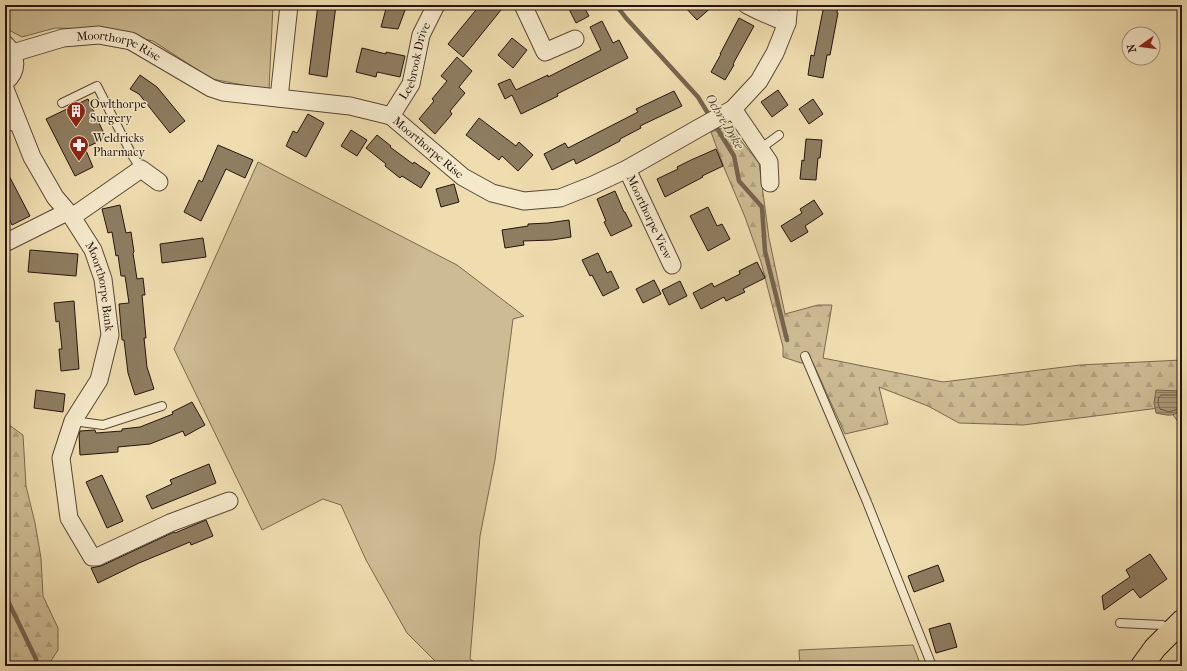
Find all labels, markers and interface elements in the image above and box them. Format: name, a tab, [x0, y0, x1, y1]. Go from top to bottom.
street label: Leebrook Drive	[396, 20, 433, 102]
north arrow	[1121, 26, 1161, 66]
street label: Moorthorpe Rise	[76, 28, 163, 64]
text: N	[1124, 42, 1139, 54]
water label: Ochre Dyke	[702, 91, 747, 152]
place label: Owlthorpe Surgery	[90, 97, 147, 125]
building icon: Owlthorpe Surgery	[65, 100, 87, 128]
street label: Moorthorpe Rise	[390, 114, 466, 181]
place label: Weldricks Pharmacy	[92, 131, 145, 159]
pharmacy icon: Weldricks Pharmacy	[68, 134, 90, 162]
street label: Moorthorpe View	[624, 173, 676, 262]
street label: Moorthorpe Bank	[82, 239, 117, 333]

